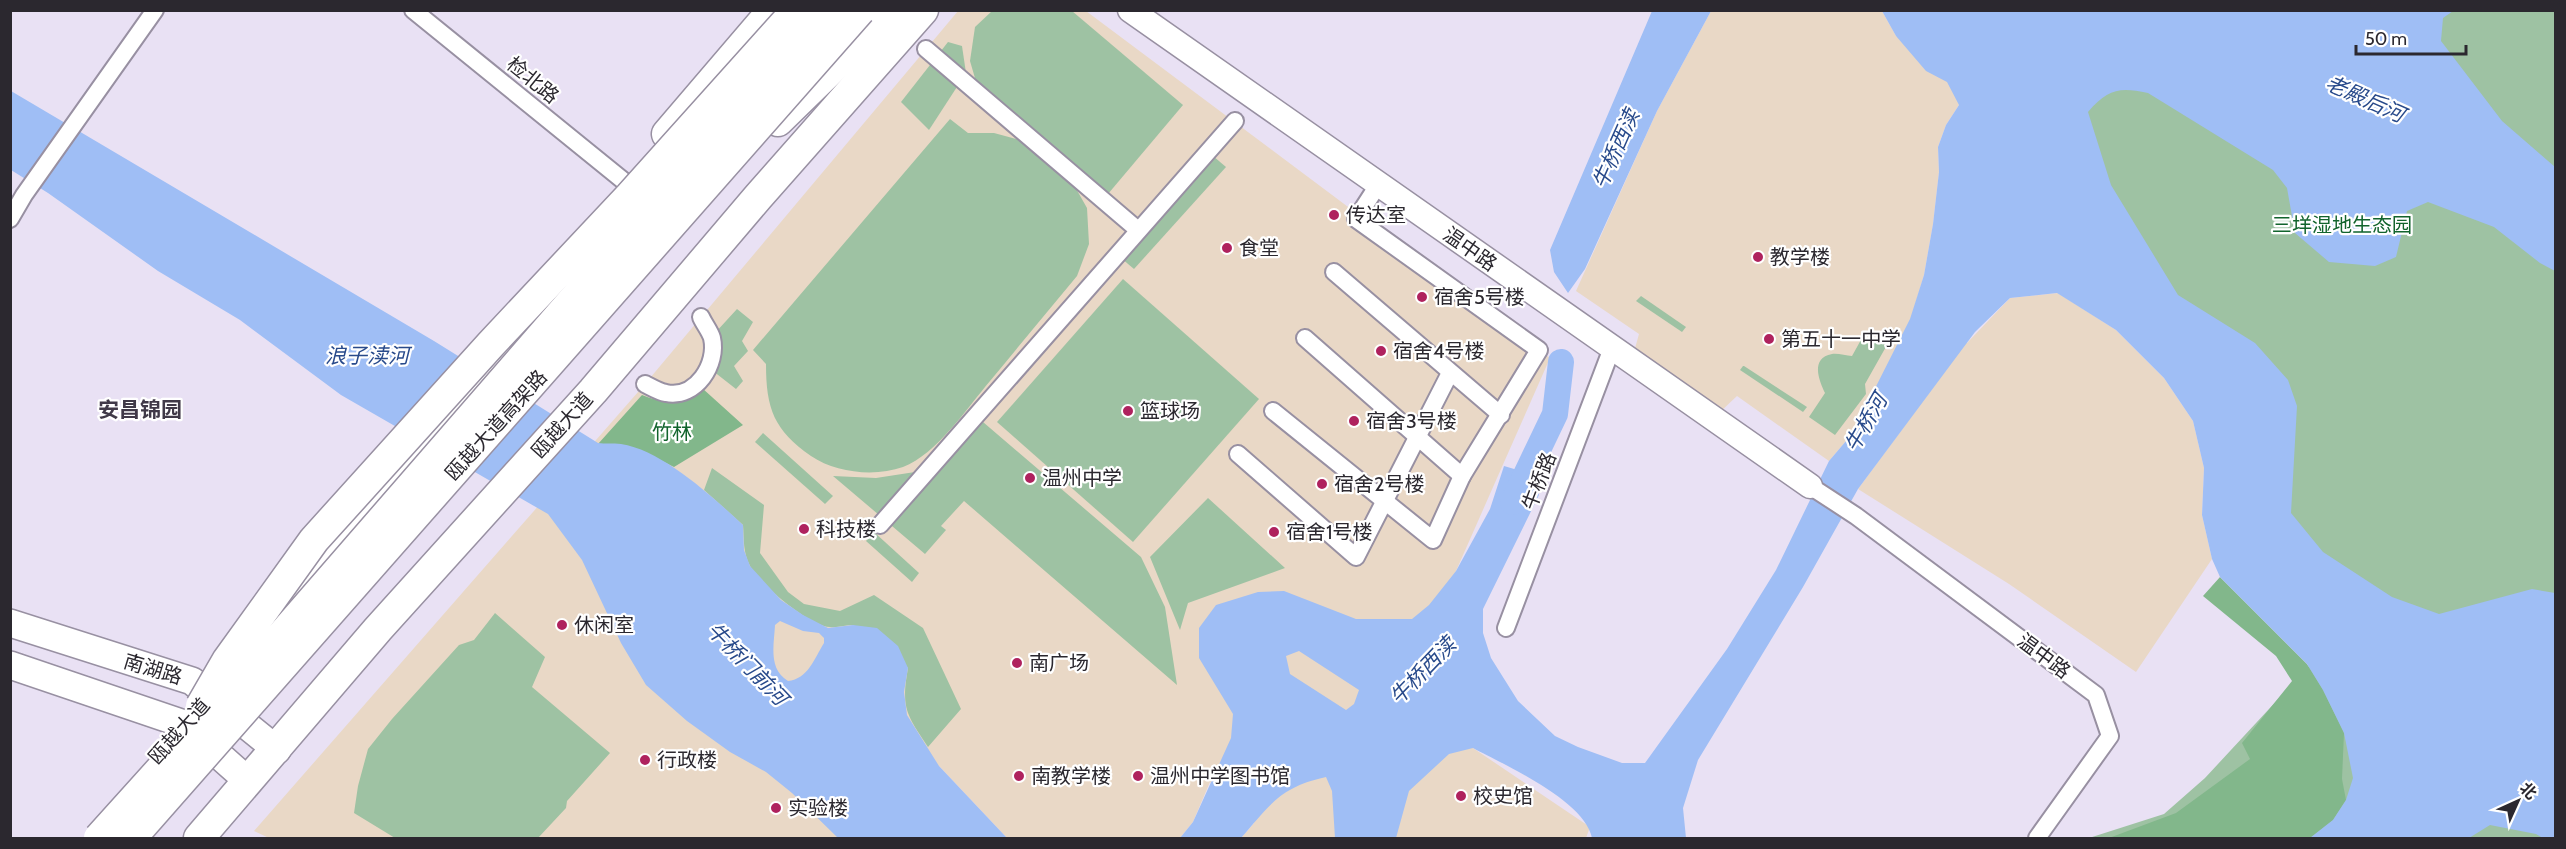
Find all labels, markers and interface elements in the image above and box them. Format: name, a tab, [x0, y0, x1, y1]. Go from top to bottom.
scale bar	[2356, 18, 2466, 56]
text: 50 m	[2365, 28, 2407, 50]
street label: 检北路	[502, 52, 564, 108]
water label: 老殿后河	[2322, 70, 2412, 129]
water label: 牛桥西渎	[1587, 104, 1645, 192]
place label: 传达室	[1346, 203, 1406, 227]
marker: 传达室	[1327, 208, 1341, 222]
park label: 三垟湿地生态园	[2272, 213, 2412, 237]
street label: 温中路	[1439, 222, 1501, 276]
place label: 食堂	[1239, 236, 1279, 260]
marker: 食堂	[1220, 241, 1234, 255]
place label: 教学楼	[1770, 245, 1830, 269]
marker: 教学楼	[1751, 250, 1765, 264]
place label: 宿舍5号楼	[1434, 285, 1525, 309]
marker: 宿舍5号楼	[1415, 290, 1429, 304]
place label: 第五十一中学	[1781, 327, 1901, 351]
marker: 第五十一中学	[1762, 332, 1776, 346]
place label: 宿舍4号楼	[1393, 339, 1485, 363]
water label: 浪子渎河	[325, 343, 413, 368]
marker: 宿舍4号楼	[1374, 344, 1388, 358]
street label: 瓯越大道高架路	[440, 365, 552, 485]
water label: 牛桥河	[1839, 386, 1894, 456]
street label: 瓯越大道	[526, 387, 598, 463]
district label: 安昌锦园	[98, 397, 182, 422]
place label: 篮球场	[1140, 399, 1200, 423]
marker: 篮球场	[1121, 404, 1135, 418]
place label: 宿舍3号楼	[1366, 409, 1457, 433]
marker: 宿舍3号楼	[1347, 414, 1361, 428]
park label: 竹林	[652, 420, 692, 444]
street label: 牛桥路	[1517, 449, 1561, 513]
place label: 温州中学	[1042, 466, 1122, 490]
marker: 温州中学	[1023, 471, 1037, 485]
place label: 宿舍2号楼	[1334, 472, 1424, 496]
marker: 宿舍2号楼	[1315, 477, 1329, 491]
place label: 科技楼	[816, 517, 876, 541]
place label: 宿舍1号楼	[1286, 520, 1373, 544]
marker: 科技楼	[797, 522, 811, 536]
marker: 宿舍1号楼	[1267, 525, 1281, 539]
place label: 休闲室	[574, 613, 634, 637]
water label: 牛桥门前河	[702, 617, 796, 713]
marker: 休闲室	[555, 618, 569, 632]
street label: 温中路	[2013, 628, 2075, 684]
water label: 牛桥西渎	[1384, 630, 1462, 710]
street label: 南湖路	[121, 649, 185, 689]
place label: 南广场	[1029, 651, 1089, 675]
marker: 南广场	[1010, 656, 1024, 670]
street label: 瓯越大道	[143, 693, 215, 769]
place label: 行政楼	[657, 748, 717, 772]
marker: 行政楼	[638, 753, 652, 767]
place label: 南教学楼	[1031, 764, 1111, 788]
place label: 温州中学图书馆	[1150, 764, 1290, 788]
marker: 南教学楼	[1012, 769, 1026, 783]
marker: 温州中学图书馆	[1131, 769, 1145, 783]
north arrow	[2488, 771, 2548, 831]
text: 北	[2516, 778, 2541, 803]
place label: 校史馆	[1473, 784, 1533, 808]
marker: 校史馆	[1454, 789, 1468, 803]
place label: 实验楼	[788, 796, 848, 820]
marker: 实验楼	[769, 801, 783, 815]

